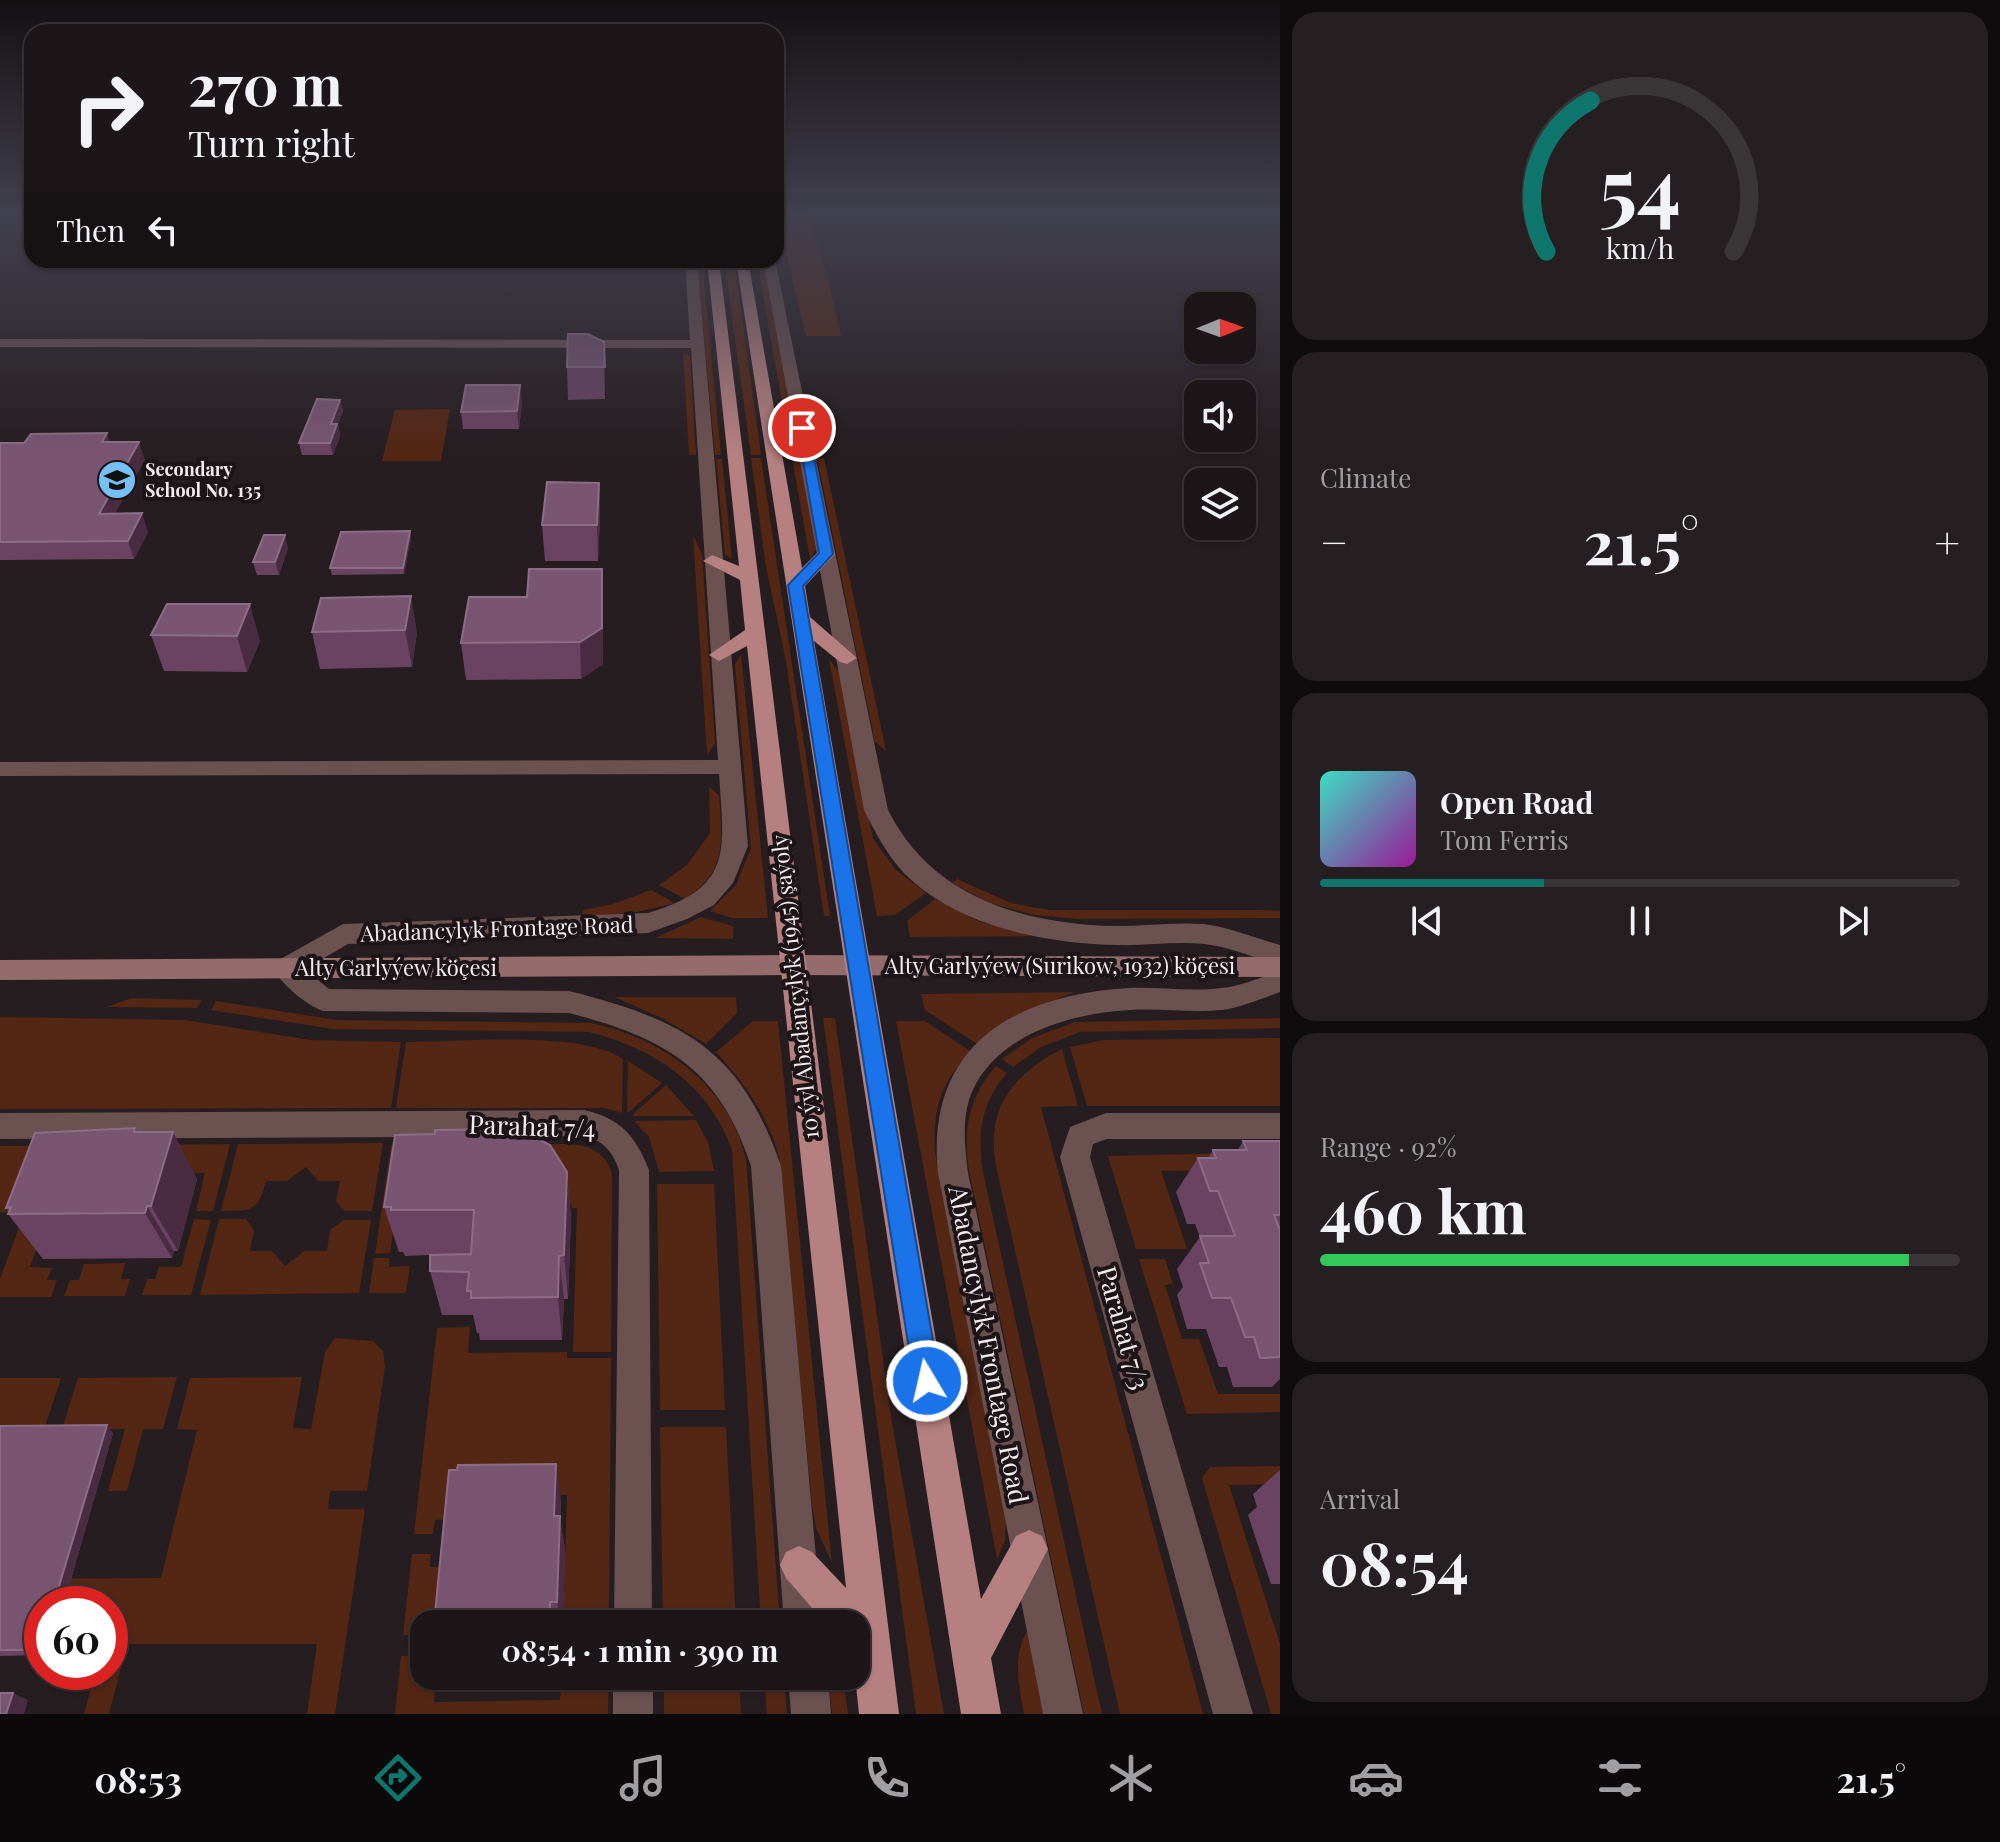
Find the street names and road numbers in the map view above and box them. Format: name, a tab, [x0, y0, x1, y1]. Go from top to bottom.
street label: 10 ýyl Abadançylyk (1945) şaýoly	[763, 833, 825, 1141]
street label: Abadancylyk Frontage Road	[359, 908, 634, 948]
street label: Alty Garlyýew (Surikow, 1932) köçesi	[884, 950, 1235, 980]
street label: Alty Garlyýew köçesi	[294, 952, 497, 982]
street label: Parahat 7/4	[468, 1106, 596, 1145]
street label: Abadancylyk Frontage Road	[941, 1182, 1037, 1507]
street label: Parahat 7/3	[1090, 1262, 1159, 1393]

